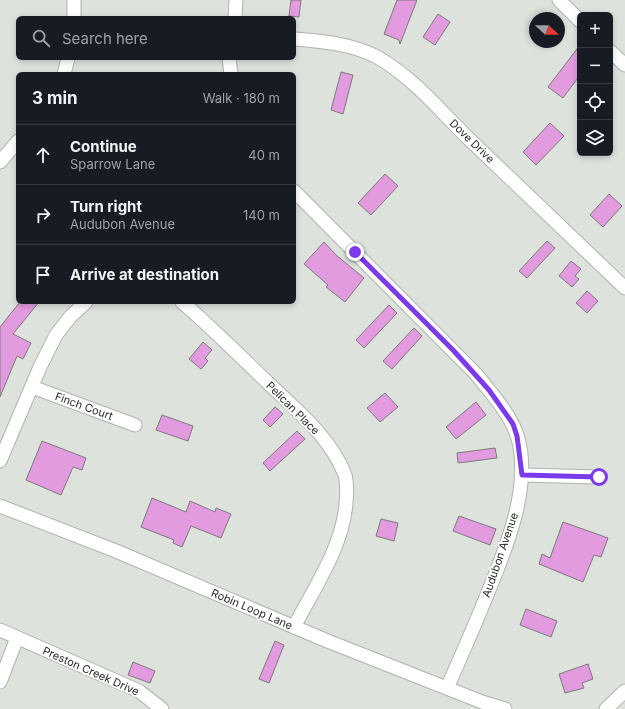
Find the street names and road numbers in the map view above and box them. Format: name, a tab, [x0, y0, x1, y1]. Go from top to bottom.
street label: Dove Drive	[447, 116, 497, 166]
street label: Pelican Place	[264, 379, 322, 437]
street label: Finch Court	[53, 389, 115, 423]
street label: Audubon Avenue	[479, 511, 521, 599]
street label: Robin Loop Lane	[209, 586, 295, 632]
street label: Preston Creek Drive	[41, 643, 141, 699]

